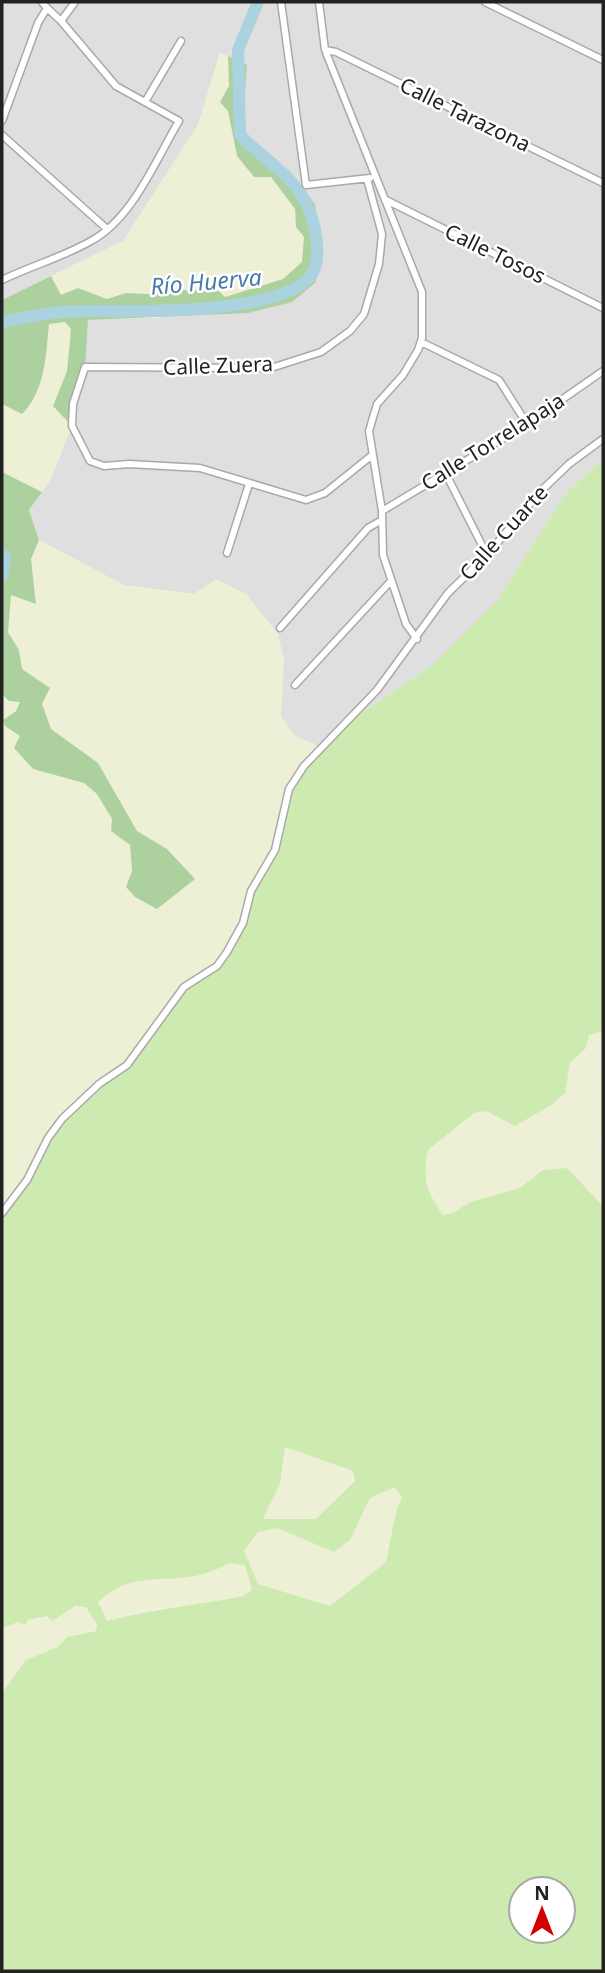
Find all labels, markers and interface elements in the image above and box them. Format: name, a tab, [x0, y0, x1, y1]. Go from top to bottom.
street label: Calle Tarazona	[395, 70, 536, 158]
street label: Calle Tosos	[440, 217, 551, 290]
water label: Río Huerva	[149, 260, 263, 302]
street label: Calle Zuera	[162, 349, 273, 381]
street label: Calle Torrelapaja	[416, 386, 569, 496]
street label: Calle Cuarte	[453, 479, 554, 586]
north arrow	[507, 1875, 577, 1945]
text: N	[534, 1880, 550, 1906]

